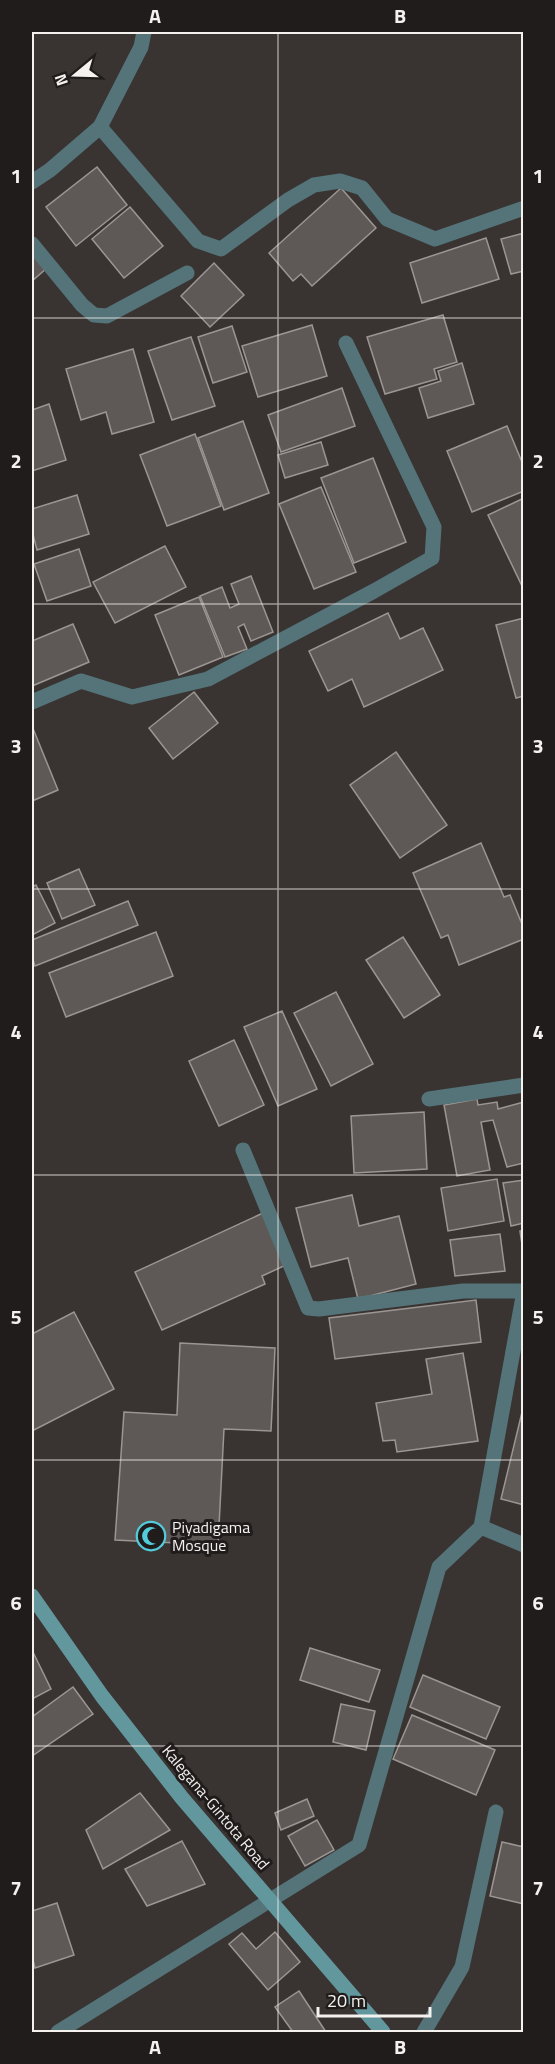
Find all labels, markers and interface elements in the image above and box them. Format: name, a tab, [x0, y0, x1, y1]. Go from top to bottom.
text: A	[149, 0, 161, 31]
text: B	[394, 0, 406, 31]
north arrow	[45, 45, 105, 105]
text: N	[48, 71, 74, 89]
text: 1	[10, 160, 22, 191]
text: 1	[532, 160, 544, 191]
text: 2	[10, 445, 22, 476]
text: 2	[532, 445, 544, 476]
text: 3	[10, 730, 22, 761]
text: 3	[532, 730, 544, 761]
text: 4	[10, 1016, 22, 1047]
text: 4	[532, 1016, 544, 1047]
text: 5	[10, 1301, 22, 1332]
text: 5	[532, 1301, 544, 1332]
place label: Piyadigama Mosque	[172, 1515, 250, 1557]
mosque icon: Piyadigama Mosque	[135, 1520, 167, 1552]
text: 6	[10, 1587, 22, 1618]
text: 6	[532, 1587, 544, 1618]
street label: Kalegana-Gintota Road	[157, 1739, 275, 1875]
text: 7	[10, 1872, 22, 1903]
text: 7	[532, 1872, 544, 1903]
scale bar	[318, 1980, 430, 2018]
text: 20 m	[327, 1987, 366, 2014]
text: A	[149, 2031, 161, 2062]
text: B	[394, 2031, 406, 2062]

